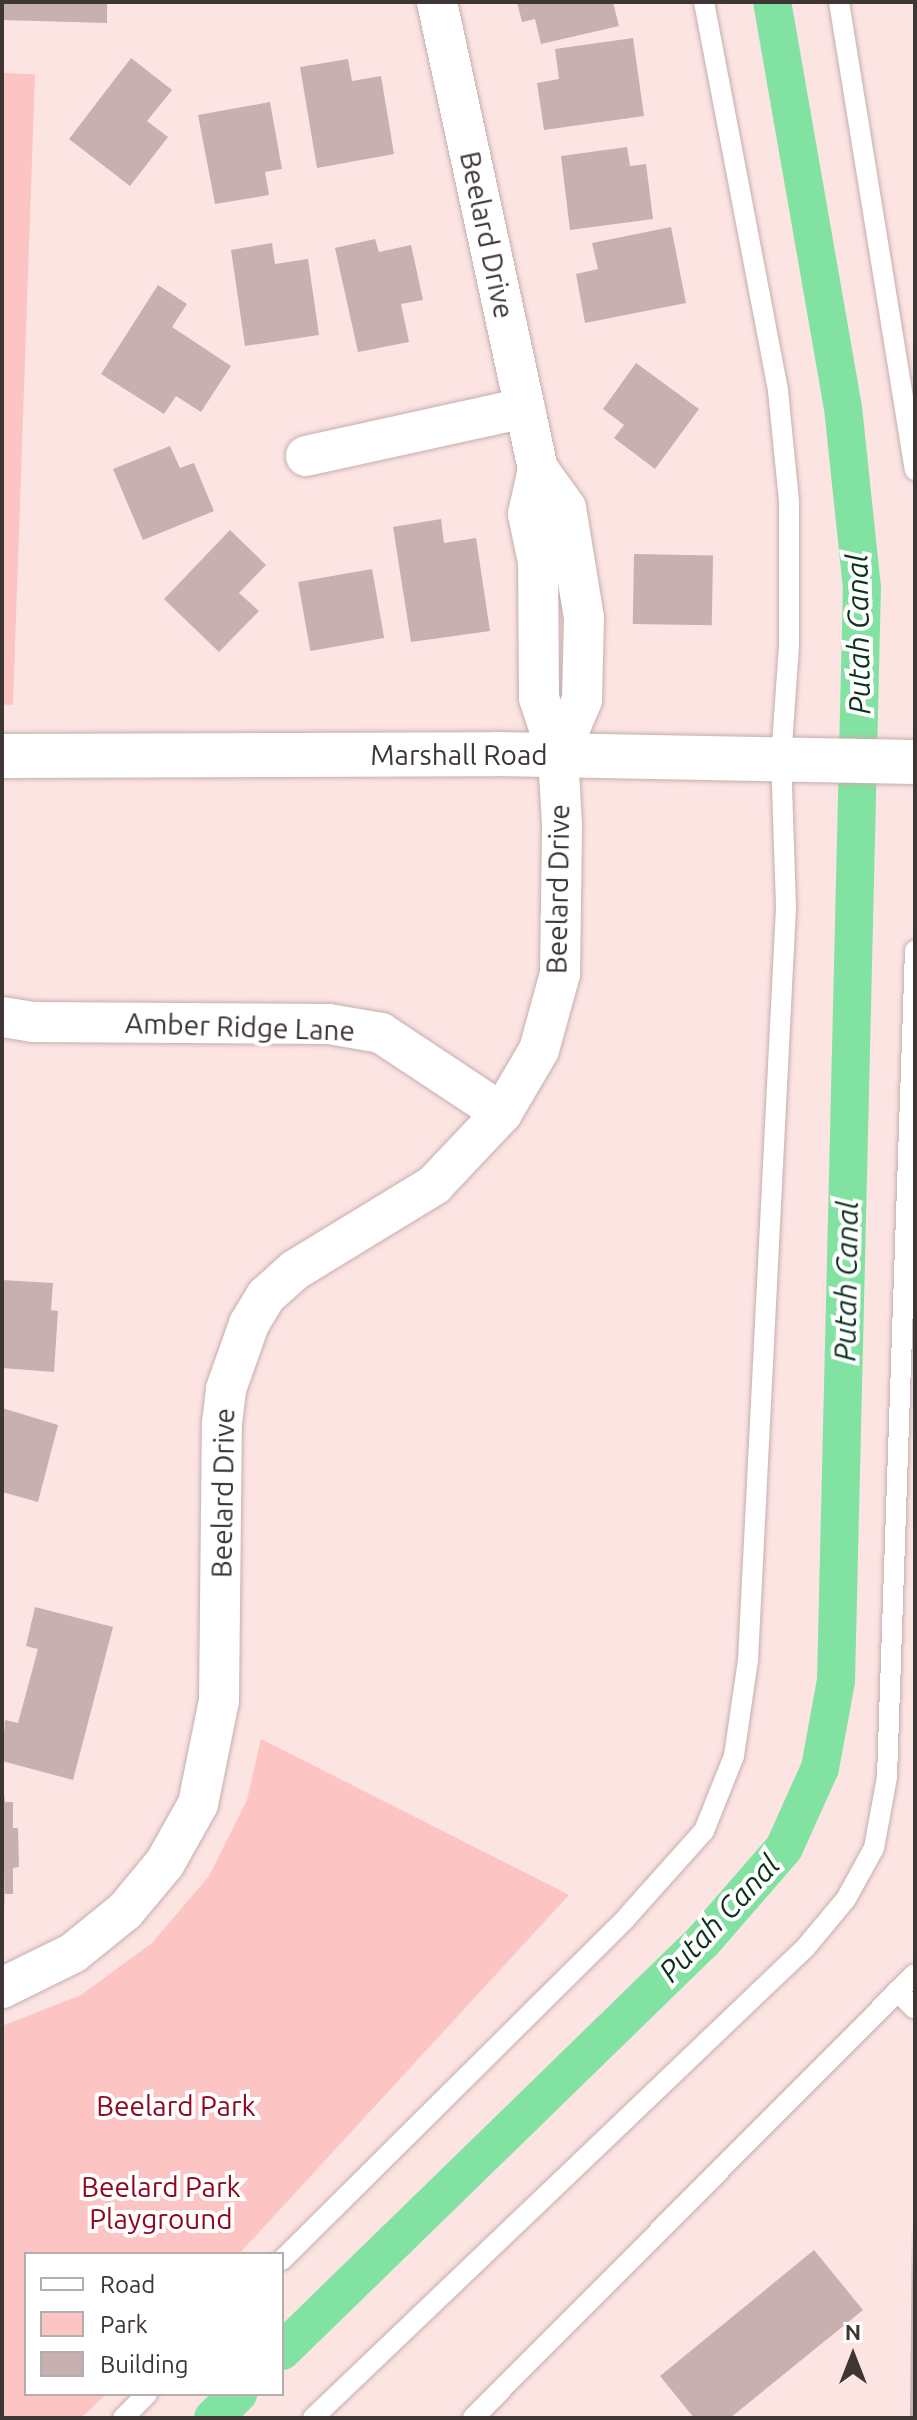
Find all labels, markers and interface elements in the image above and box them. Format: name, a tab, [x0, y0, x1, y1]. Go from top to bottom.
street label: Beelard Drive	[453, 148, 521, 322]
water label: Putah Canal	[839, 553, 877, 715]
street label: Marshall Road	[370, 738, 548, 772]
street label: Beelard Drive	[540, 804, 576, 974]
street label: Amber Ridge Lane	[125, 1006, 355, 1048]
water label: Putah Canal	[827, 1200, 865, 1362]
street label: Beelard Drive	[205, 1408, 241, 1578]
water label: Putah Canal	[651, 1847, 787, 1989]
park label: Beelard Park	[96, 2089, 256, 2123]
park label: Beelard Park Playground	[81, 2170, 241, 2236]
legend	[24, 2252, 284, 2396]
text: Road	[100, 2271, 155, 2298]
text: Park	[100, 2311, 148, 2338]
north arrow	[813, 2316, 893, 2396]
text: N	[845, 2319, 861, 2344]
text: Building	[100, 2351, 188, 2378]

